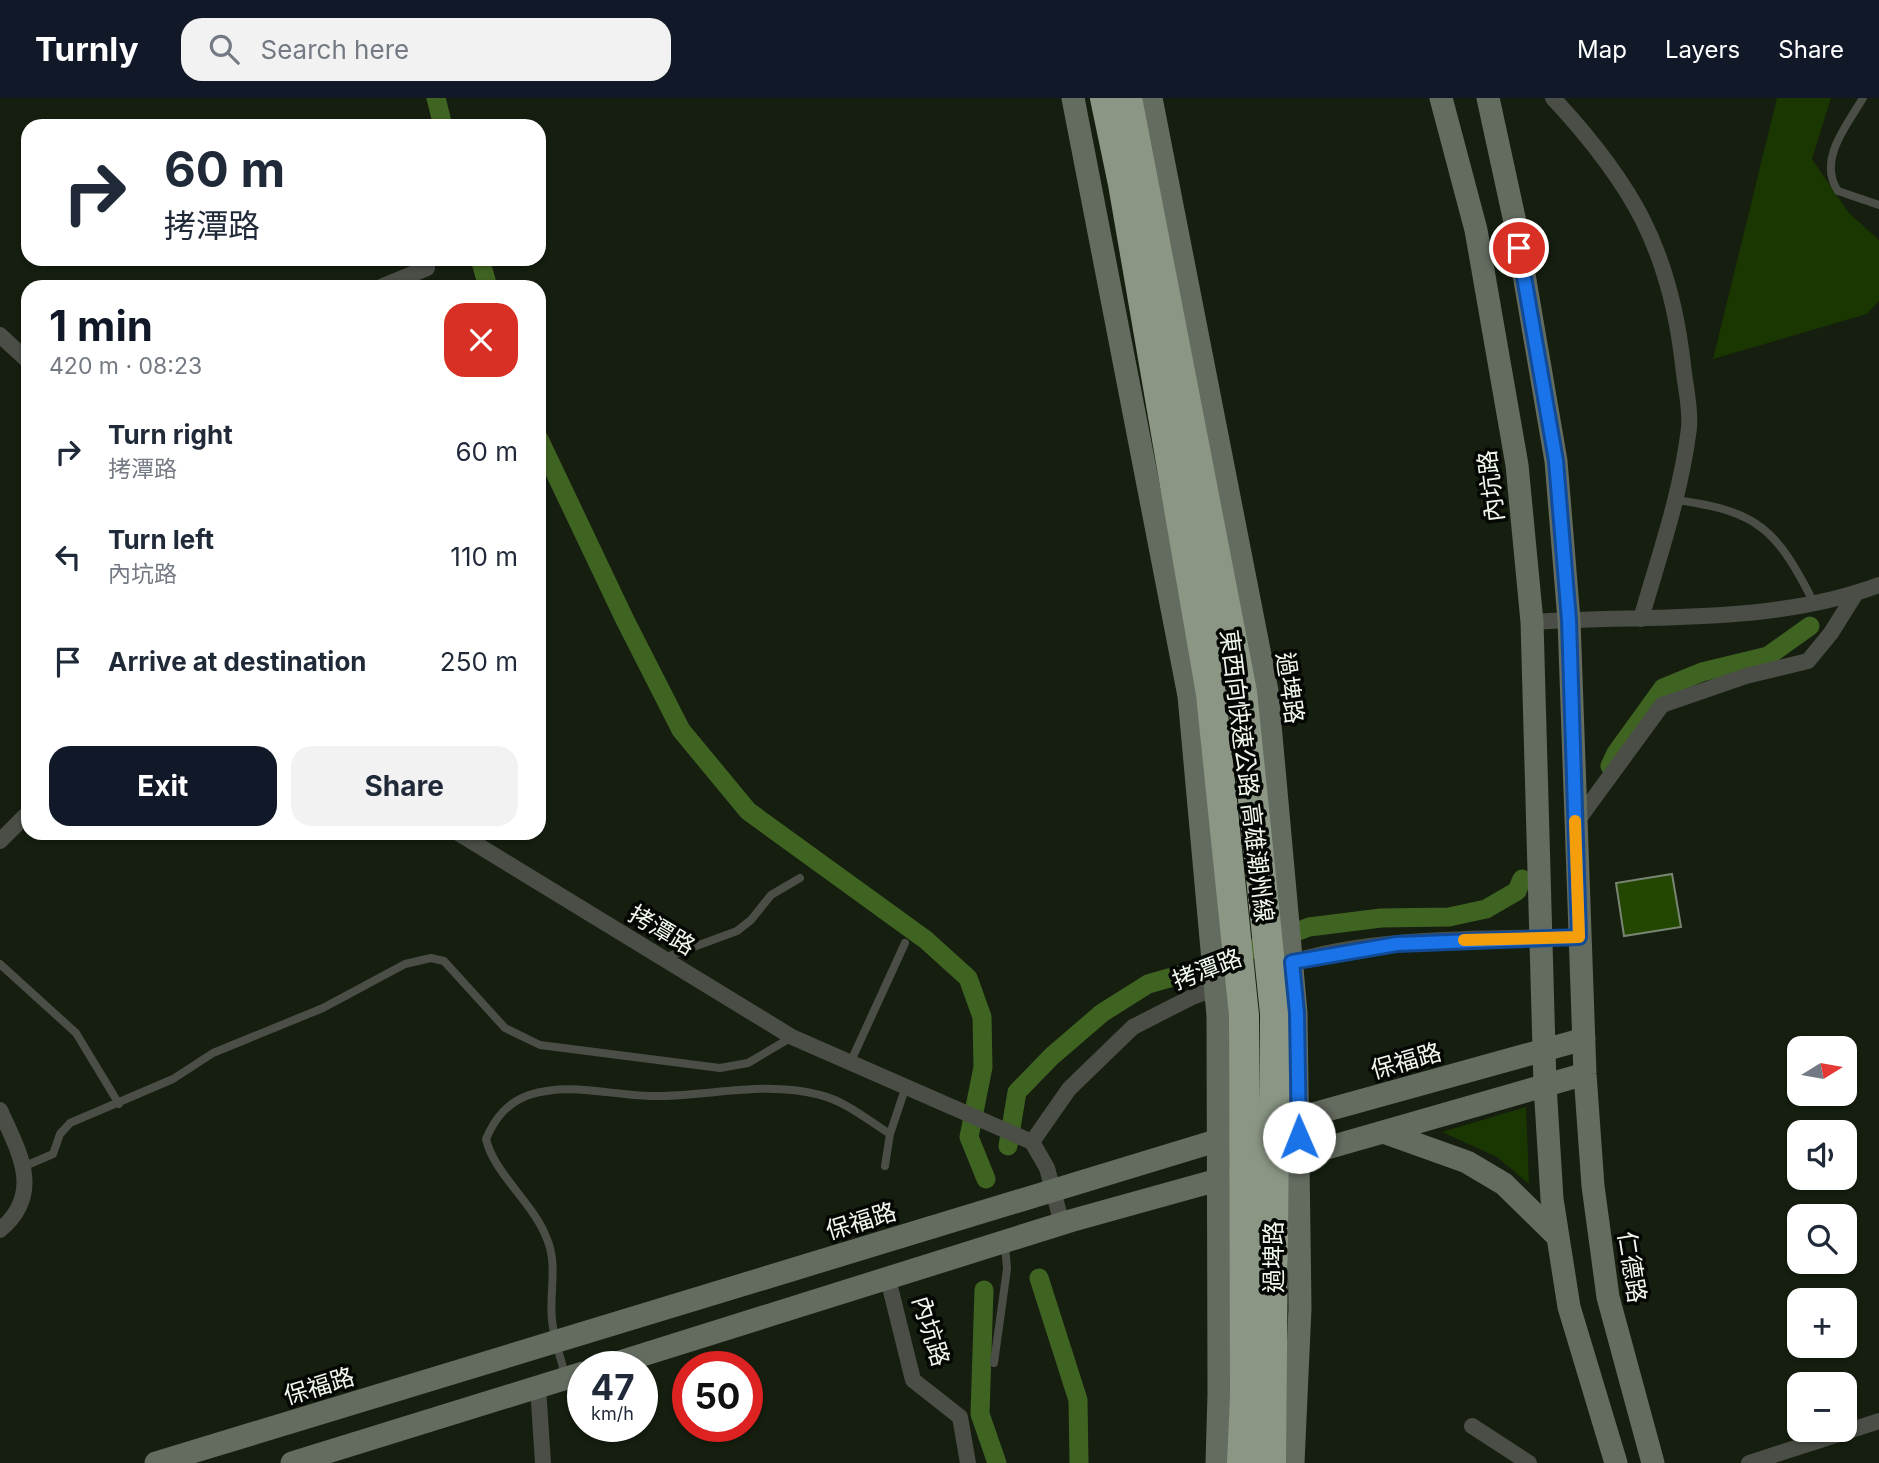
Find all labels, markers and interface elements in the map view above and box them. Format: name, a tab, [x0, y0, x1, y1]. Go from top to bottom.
search box	[181, 18, 671, 81]
text: Turnly	[35, 29, 139, 69]
icon: search	[205, 30, 243, 68]
text: Search here	[261, 34, 409, 65]
text: Map	[1577, 35, 1627, 64]
text: Layers	[1665, 35, 1740, 64]
text: Share	[1778, 35, 1844, 64]
text: 60 m	[164, 140, 285, 199]
icon: right	[49, 147, 140, 238]
text: 拷潭路	[164, 206, 260, 245]
pin	[1489, 218, 1549, 278]
icon: arrive	[1500, 229, 1538, 267]
text: 1 min	[49, 300, 153, 351]
button: close	[444, 303, 518, 377]
text: 420 m · 08:23	[49, 352, 202, 380]
text: Turn right	[108, 419, 233, 450]
icon: right	[49, 433, 87, 471]
text: 60 m	[455, 436, 518, 467]
street label: 內坑路	[1472, 449, 1510, 523]
text: 拷潭路	[108, 455, 177, 483]
text: Turn left	[108, 524, 214, 555]
icon: left	[49, 538, 87, 576]
text: 110 m	[450, 541, 518, 572]
text: 內坑路	[108, 560, 177, 588]
street label: 東西向快速公路 高雄潮州線	[1215, 628, 1279, 924]
icon: arrive	[49, 643, 87, 681]
text: Arrive at destination	[108, 646, 367, 677]
text: 250 m	[440, 646, 518, 677]
street label: 過埤路	[1271, 650, 1309, 726]
button: Exit	[49, 746, 277, 826]
button: Share	[291, 746, 518, 826]
street label: 拷潭路	[624, 899, 700, 961]
street label: 拷潭路	[1168, 943, 1246, 995]
north arrow	[1787, 1036, 1857, 1106]
map controls	[1787, 1036, 1857, 1442]
street label: 保福路	[1367, 1037, 1445, 1085]
position arrow	[1262, 1100, 1336, 1174]
button: sound	[1787, 1120, 1857, 1190]
street label: 保福路	[822, 1197, 900, 1245]
button: search	[1787, 1204, 1857, 1274]
street label: 過埤路	[1259, 1221, 1288, 1293]
street label: 仁德路	[1612, 1229, 1652, 1305]
button: +	[1787, 1288, 1857, 1358]
street label: 內坑路	[907, 1292, 955, 1370]
speed limit sign: 50	[672, 1351, 763, 1442]
street label: 保福路	[280, 1362, 358, 1410]
text: 47	[590, 1366, 635, 1408]
button: −	[1787, 1372, 1857, 1442]
text: km/h	[591, 1403, 634, 1424]

